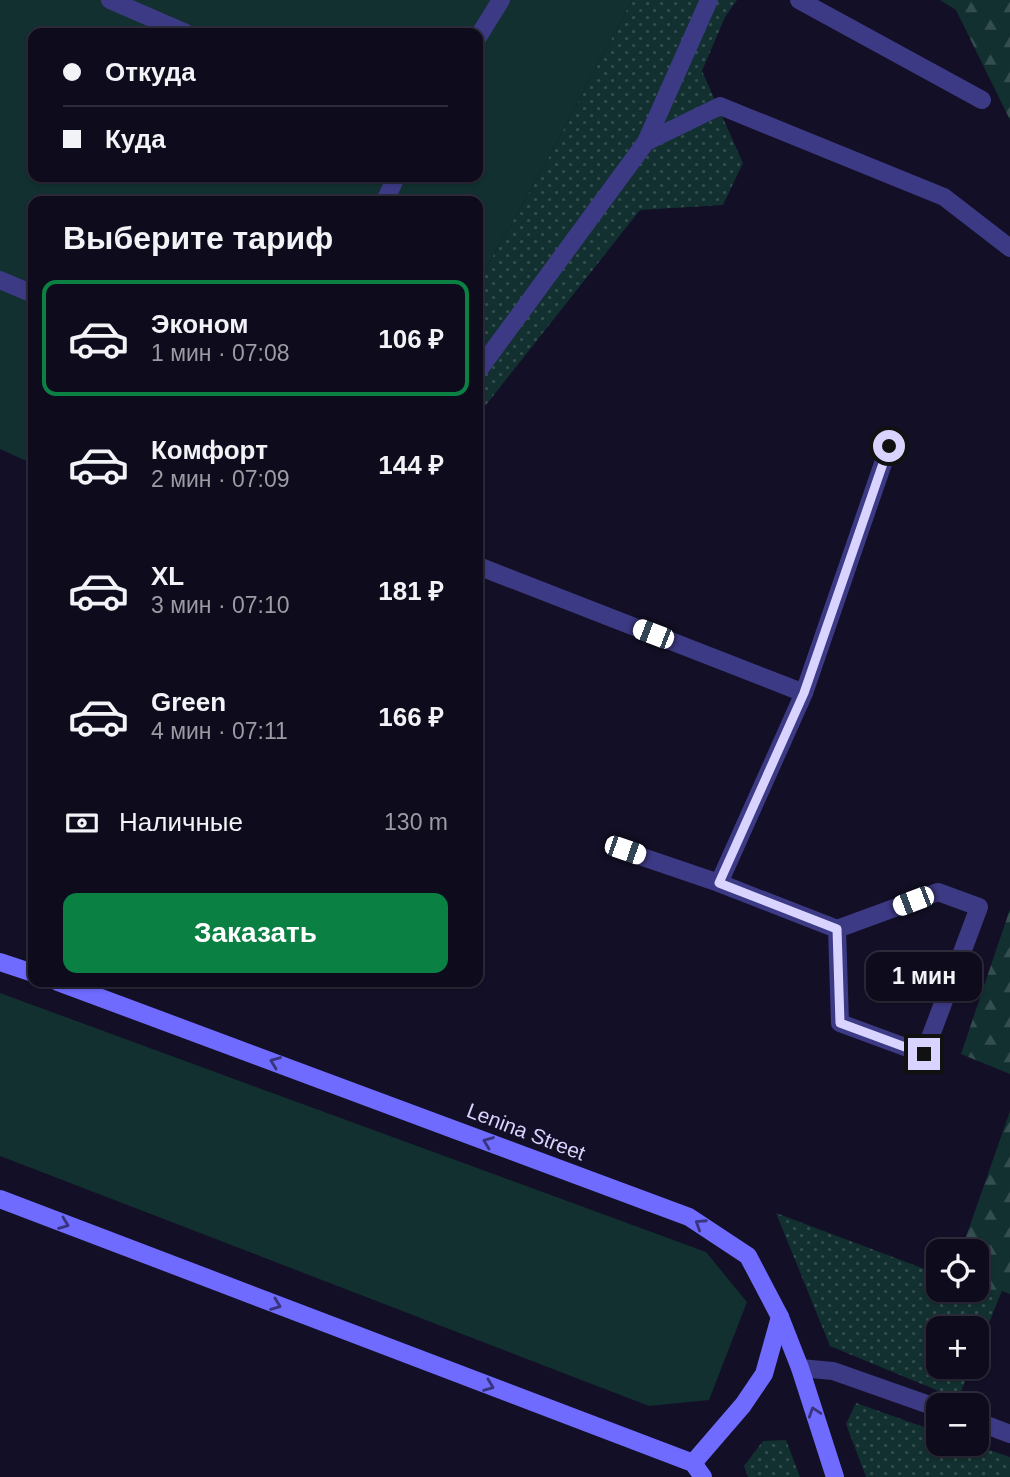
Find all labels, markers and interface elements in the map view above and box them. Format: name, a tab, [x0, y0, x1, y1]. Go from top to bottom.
text: Откуда	[105, 57, 196, 87]
text: Куда	[105, 124, 166, 154]
text: Выберите тариф	[63, 220, 333, 256]
icon: car	[67, 307, 130, 370]
text: Эконом	[151, 309, 249, 339]
text: 106 ₽	[378, 324, 444, 354]
text: 1 мин · 07:08	[151, 340, 290, 366]
route start	[873, 430, 905, 462]
icon: car	[67, 433, 130, 496]
text: Комфорт	[151, 435, 268, 465]
text: 144 ₽	[378, 450, 444, 480]
text: 2 мин · 07:09	[151, 466, 290, 492]
icon: car	[67, 559, 130, 622]
text: XL	[151, 561, 184, 591]
text: 181 ₽	[378, 576, 444, 606]
text: 3 мин · 07:10	[151, 592, 290, 618]
car	[630, 617, 677, 651]
icon: car	[67, 685, 130, 748]
text: Green	[151, 687, 226, 717]
text: 166 ₽	[378, 702, 444, 732]
text: 4 мин · 07:11	[151, 718, 288, 744]
icon: cash	[63, 804, 101, 842]
text: Наличные	[119, 807, 243, 837]
text: 130 m	[384, 809, 448, 835]
car	[602, 833, 649, 867]
car	[890, 884, 937, 918]
button: Заказать	[63, 893, 448, 973]
callout: 1 мин	[866, 953, 982, 1002]
text: 1 мин	[892, 963, 956, 989]
route end	[908, 1038, 940, 1070]
one-way arrow	[269, 1056, 281, 1070]
street label: Lenina Street	[464, 1098, 589, 1165]
one-way arrow	[482, 1136, 495, 1150]
one-way arrow	[57, 1215, 69, 1229]
one-way arrow	[694, 1220, 707, 1233]
map controls	[926, 1239, 989, 1456]
button: locate	[926, 1239, 989, 1302]
one-way arrow	[270, 1296, 282, 1310]
button: +	[926, 1316, 989, 1379]
one-way arrow	[482, 1377, 494, 1391]
button: −	[926, 1393, 989, 1456]
one-way arrow	[808, 1406, 822, 1419]

